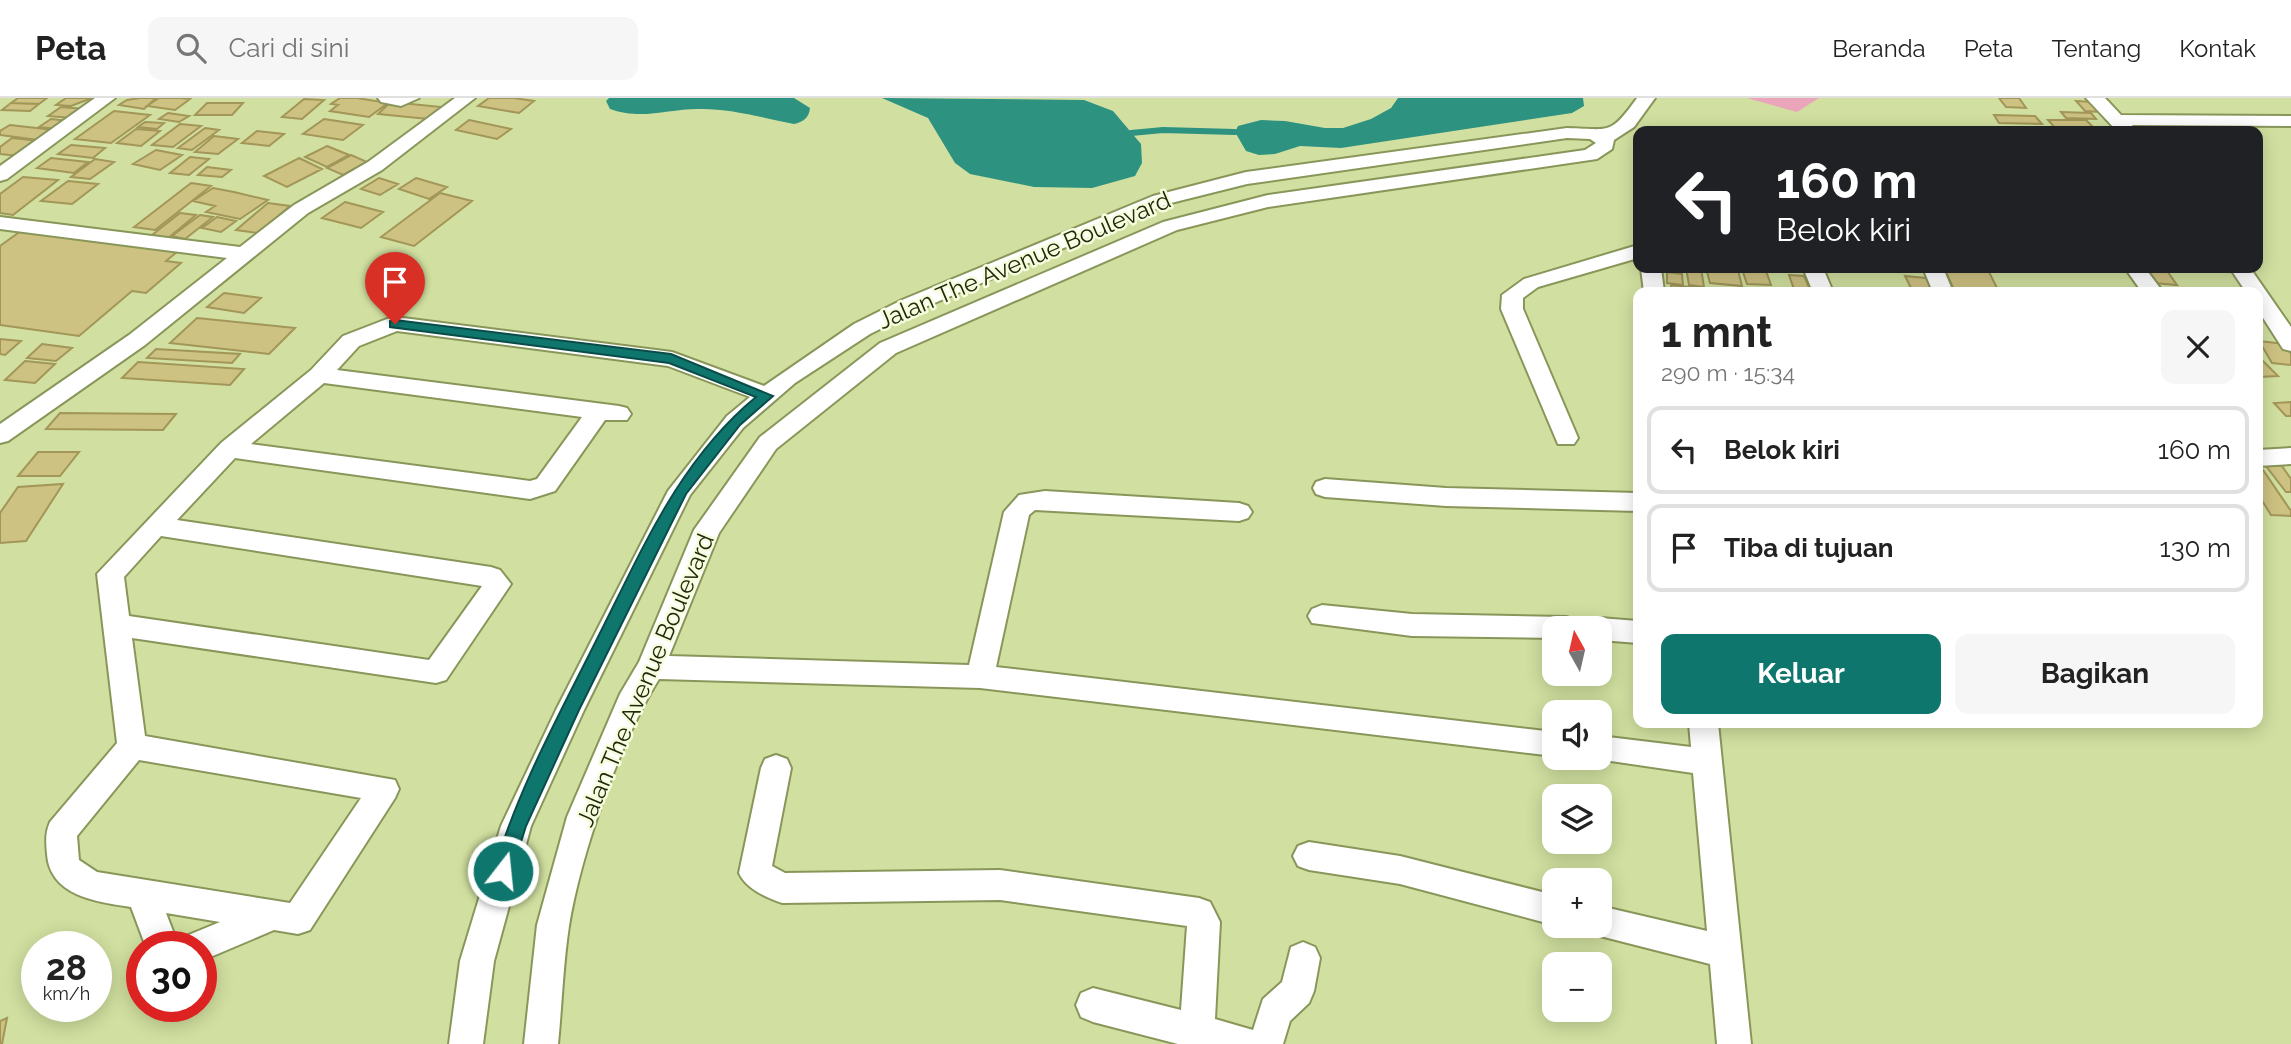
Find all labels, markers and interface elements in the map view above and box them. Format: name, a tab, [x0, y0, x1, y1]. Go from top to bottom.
search box	[148, 17, 638, 80]
text: Peta	[35, 29, 106, 68]
icon: search	[172, 29, 210, 67]
text: Cari di sini	[228, 33, 349, 63]
text: Beranda	[1832, 34, 1926, 63]
text: Peta	[1964, 34, 2013, 63]
text: Tentang	[2051, 34, 2141, 63]
text: Kontak	[2179, 34, 2256, 63]
text: 160 m	[1776, 152, 1917, 209]
icon: left	[1661, 154, 1752, 245]
street label: Jalan The Avenue Boulevard	[873, 185, 1175, 335]
text: Belok kiri	[1776, 211, 1911, 248]
pin	[365, 252, 425, 324]
icon: arrive	[376, 263, 414, 301]
text: 1 mnt	[1661, 308, 1772, 357]
button: close	[2161, 310, 2235, 384]
text: 290 m · 15:34	[1661, 359, 1795, 386]
icon: left	[1665, 431, 1703, 469]
text: Belok kiri	[1724, 435, 1840, 465]
text: 160 m	[2158, 435, 2231, 465]
street label: Jalan The Avenue Boulevard	[570, 529, 720, 831]
icon: arrive	[1665, 529, 1703, 567]
text: Tiba di tujuan	[1724, 533, 1894, 563]
text: 130 m	[2160, 533, 2231, 563]
north arrow	[1542, 616, 1612, 686]
map controls	[1542, 616, 1612, 1022]
button: Keluar	[1661, 634, 1941, 714]
button: Bagikan	[1955, 634, 2235, 714]
button: sound	[1542, 700, 1612, 770]
button: layers	[1542, 784, 1612, 854]
position arrow	[466, 834, 540, 908]
button: +	[1542, 868, 1612, 938]
speed limit sign: 30	[126, 931, 217, 1022]
text: 28	[46, 947, 87, 988]
button: −	[1542, 952, 1612, 1022]
text: km/h	[43, 983, 90, 1004]

